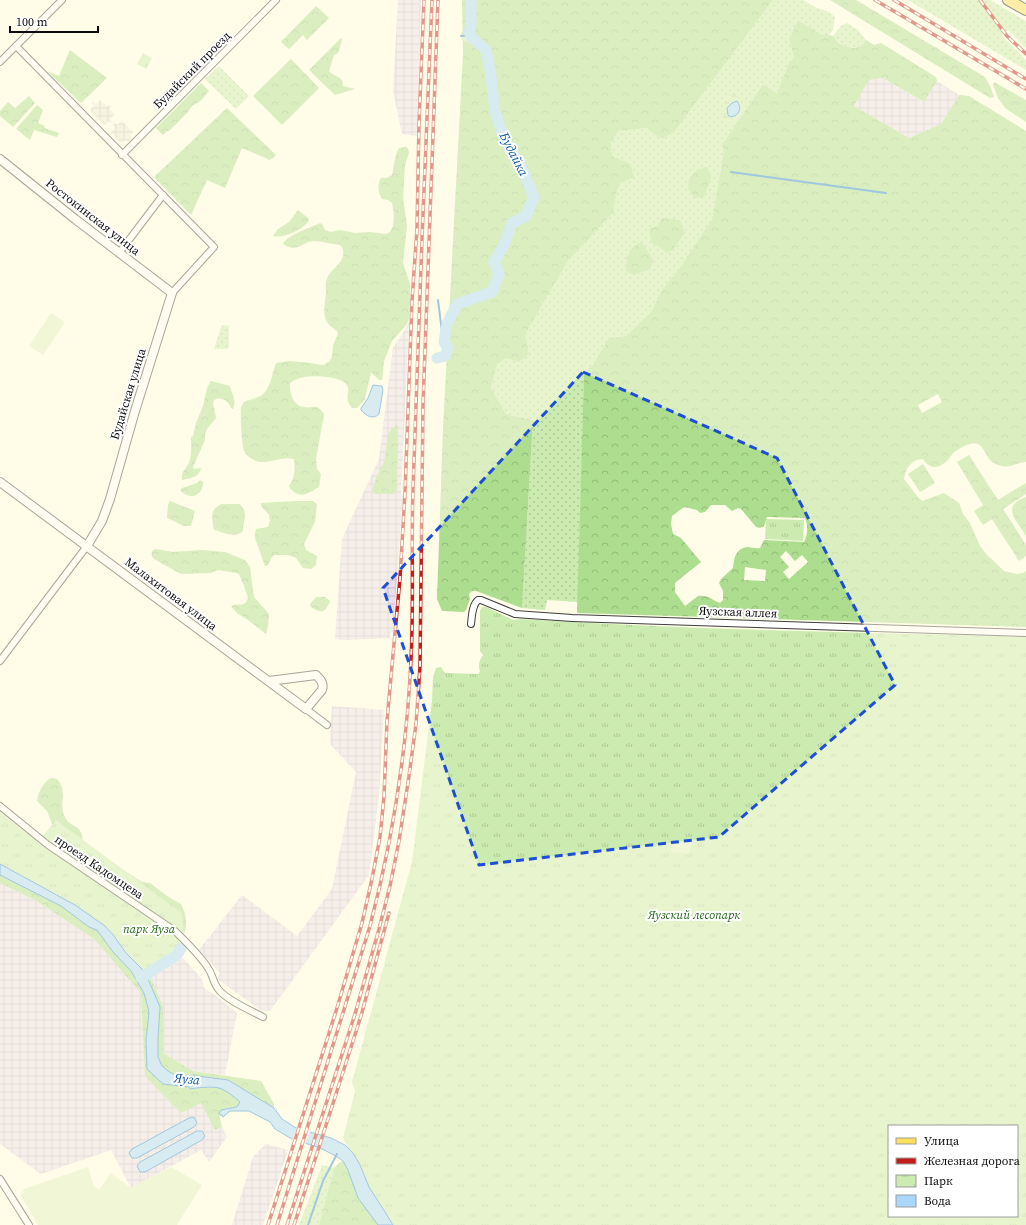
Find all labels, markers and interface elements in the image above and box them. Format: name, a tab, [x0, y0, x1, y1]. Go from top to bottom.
scale bar	[10, 8, 98, 34]
text: 100 m	[16, 14, 48, 30]
street label: Будайский проезд	[150, 28, 234, 112]
water label: Будайка	[495, 128, 532, 179]
street label: Ростокинская улица	[43, 175, 144, 259]
street label: Будайская улица	[107, 346, 150, 442]
street label: Малахитовая улица	[122, 554, 221, 635]
street label: Яузская аллея	[699, 603, 777, 621]
street label: проезд Кадомцева	[51, 831, 147, 903]
park label: Яузский лесопарк	[647, 907, 740, 923]
park label: парк Яуза	[123, 921, 176, 937]
water label: Яуза	[172, 1069, 201, 1089]
legend	[888, 1125, 1018, 1217]
text: Улица	[924, 1133, 960, 1149]
text: Железная дорога	[924, 1153, 1021, 1169]
text: Парк	[924, 1173, 953, 1189]
text: Вода	[924, 1193, 952, 1209]

